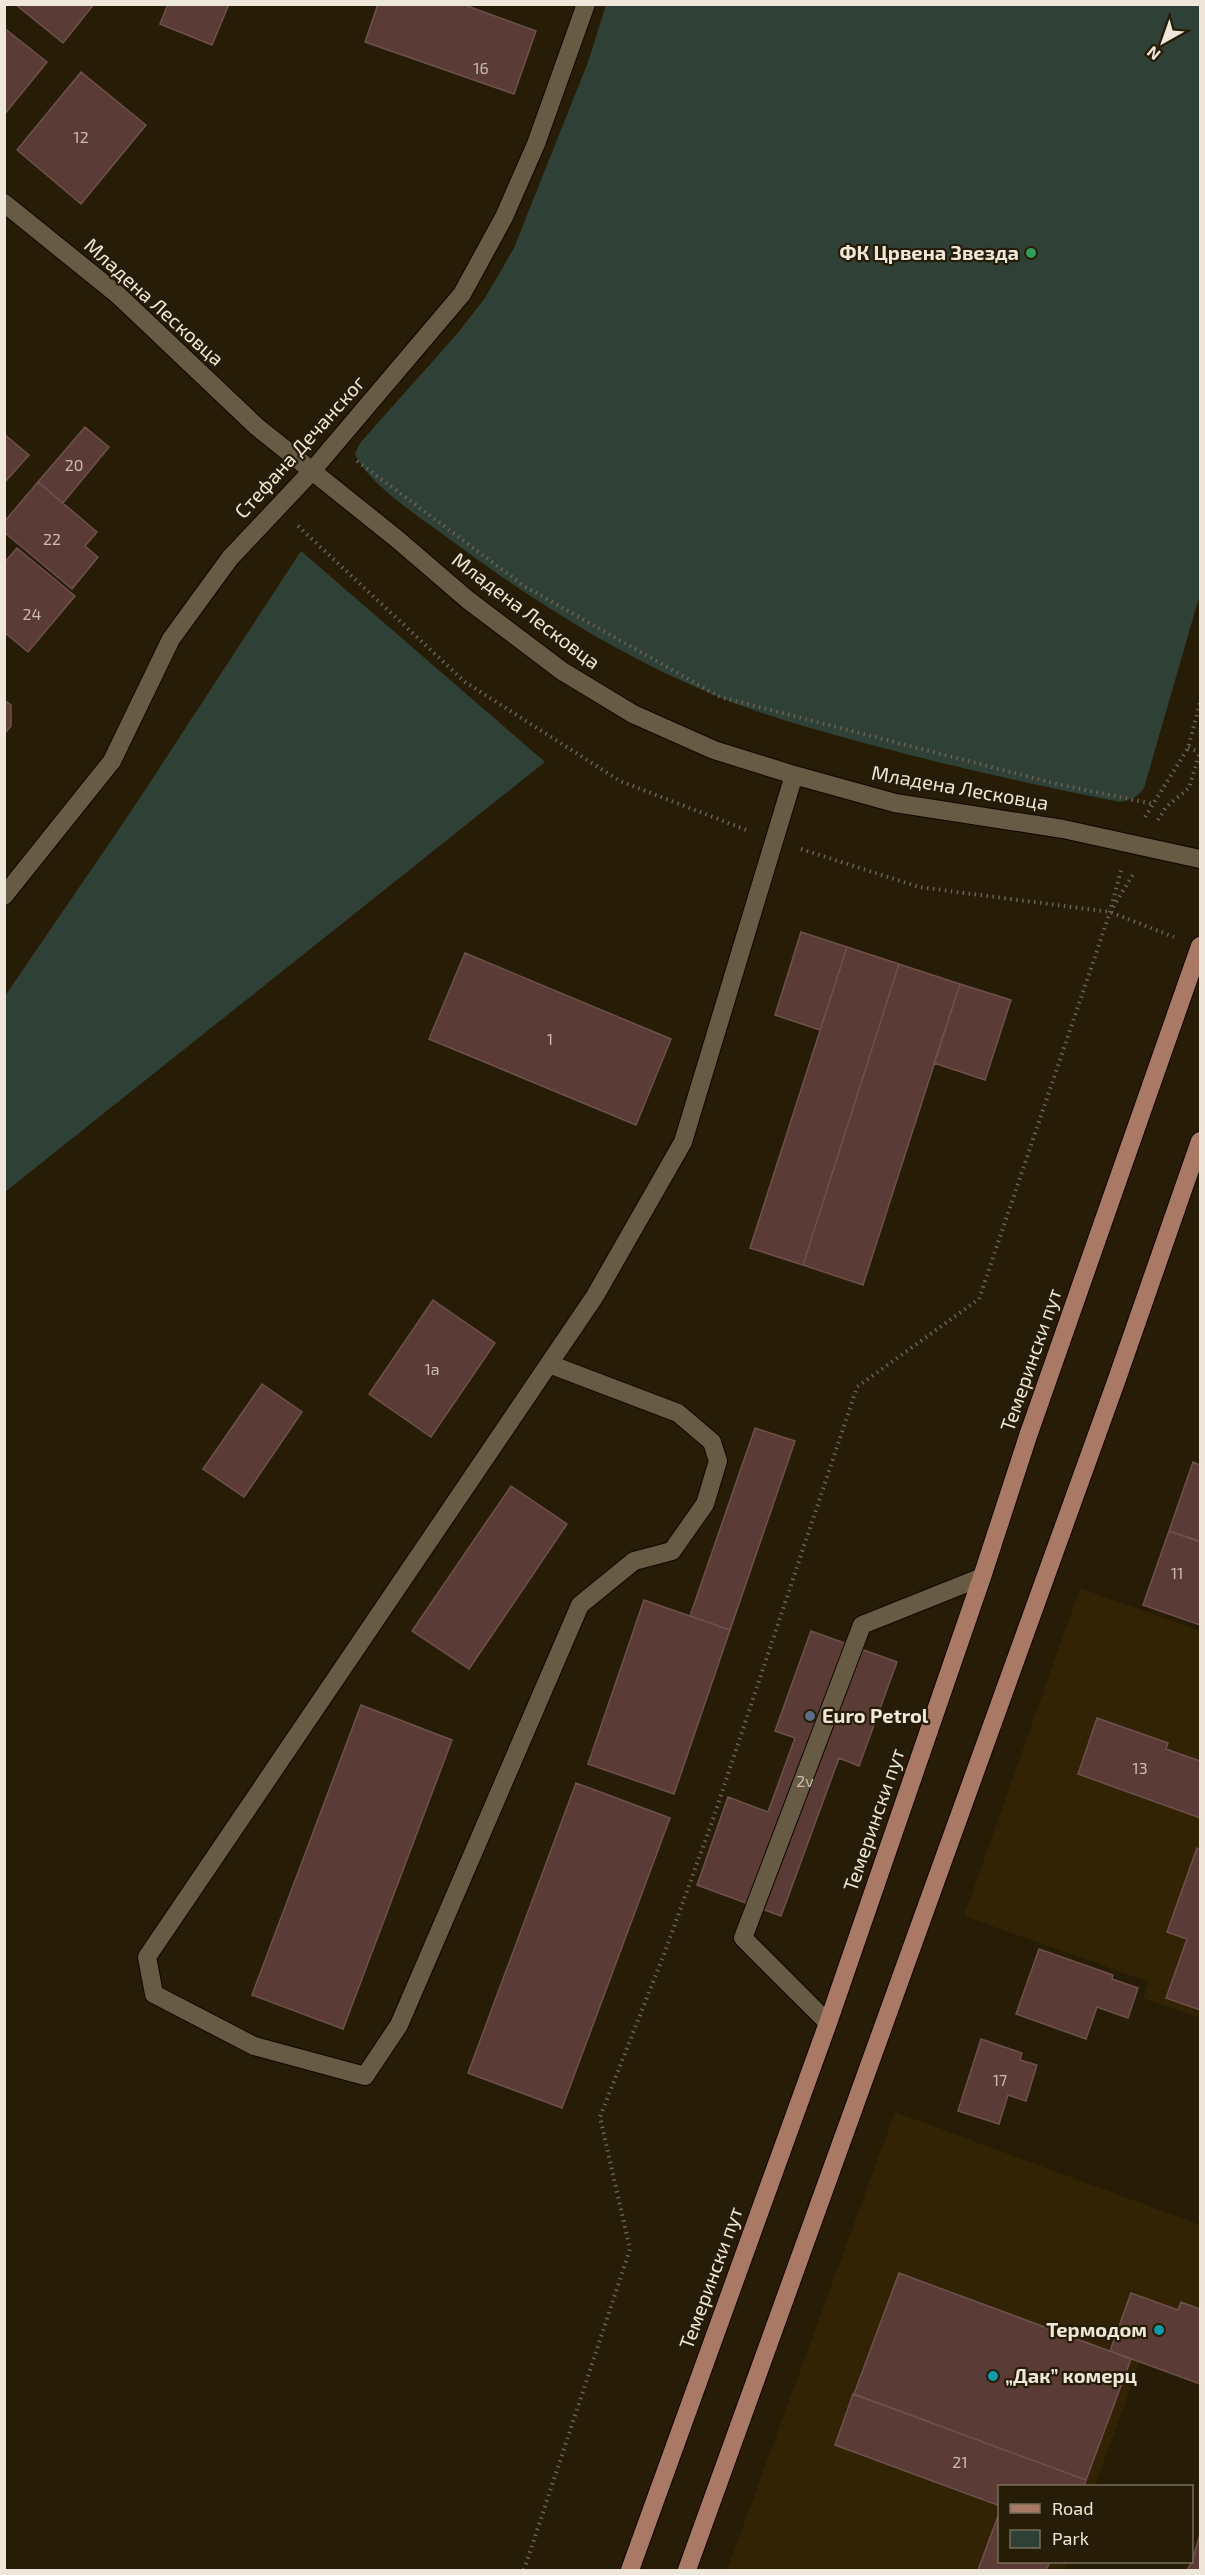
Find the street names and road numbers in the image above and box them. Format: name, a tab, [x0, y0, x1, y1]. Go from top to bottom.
street label: Младена Лесковца	[80, 232, 229, 370]
street label: Стефана Дечанског	[229, 370, 370, 523]
street label: Младена Лесковца	[448, 547, 605, 674]
street label: Младена Лесковца	[870, 760, 1050, 814]
street label: Темерински пут	[994, 1285, 1067, 1435]
street label: Темерински пут	[837, 1745, 910, 1895]
street label: Темерински пут	[673, 2203, 748, 2352]

